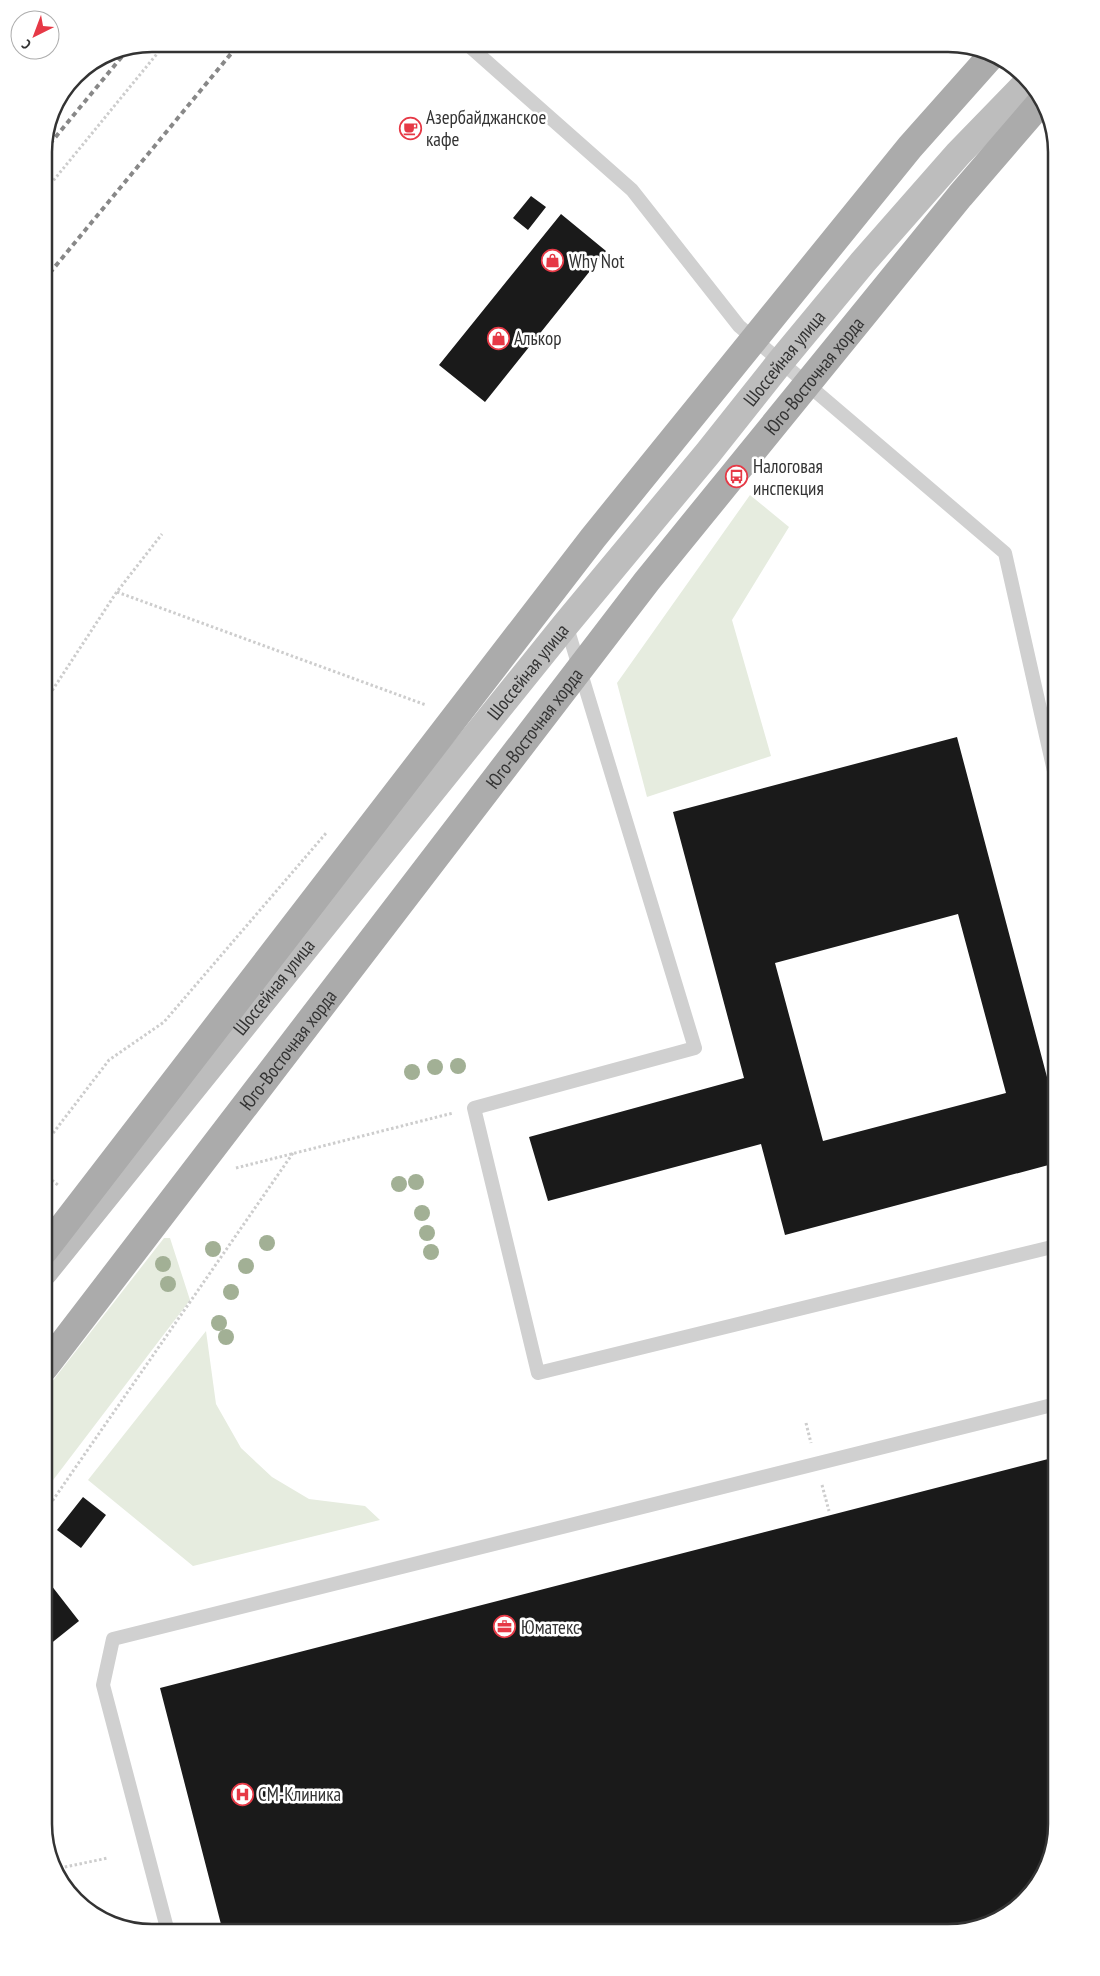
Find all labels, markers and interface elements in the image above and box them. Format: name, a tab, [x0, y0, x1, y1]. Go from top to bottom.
north arrow	[10, 10, 60, 60]
text: С	[17, 35, 35, 53]
place label: Азербайджанское кафе	[426, 105, 546, 151]
cafe icon: Азербайджанское кафе	[398, 116, 422, 140]
shop icon: Why Not	[541, 249, 565, 273]
place label: Why Not	[569, 249, 625, 273]
street label: Шоссейная улица	[738, 305, 830, 411]
street label: Юго-Восточная хорда	[759, 312, 869, 440]
shop icon: Алькор	[486, 326, 510, 350]
place label: Алькор	[514, 326, 561, 350]
place label: Налоговая инспекция	[753, 454, 824, 500]
bus stop icon: Налоговая инспекция	[725, 465, 749, 489]
street label: Шоссейная улица	[482, 619, 574, 725]
street label: Юго-Восточная хорда	[480, 663, 588, 793]
street label: Шоссейная улица	[228, 934, 320, 1040]
street label: Юго-Восточная хорда	[234, 985, 342, 1115]
office icon: Юматекс	[493, 1615, 517, 1639]
place label: Юматекс	[521, 1615, 580, 1639]
hospital icon: СМ-Клиника	[230, 1782, 254, 1806]
place label: СМ-Клиника	[258, 1782, 341, 1806]

